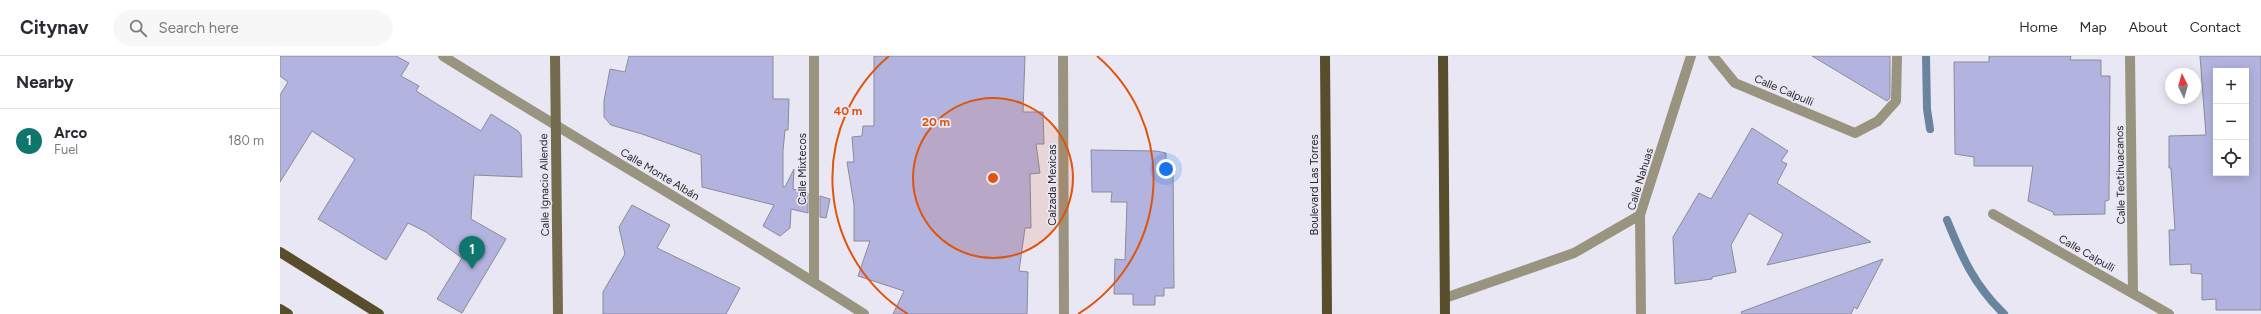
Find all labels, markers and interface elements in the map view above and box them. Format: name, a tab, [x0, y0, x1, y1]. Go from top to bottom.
search box	[113, 10, 393, 46]
text: Citynav	[20, 16, 89, 39]
icon: search	[127, 17, 149, 39]
text: Search here	[159, 19, 239, 37]
text: Home	[2019, 19, 2058, 36]
text: Map	[2080, 19, 2107, 36]
text: About	[2129, 19, 2168, 36]
text: Contact	[2190, 19, 2241, 36]
north arrow	[2165, 68, 2201, 104]
map controls	[2213, 68, 2249, 176]
button: +	[2213, 68, 2249, 104]
text: Nearby	[16, 72, 74, 92]
street label: Calle Calpulli	[1752, 72, 1815, 109]
text: 40 m	[834, 104, 862, 118]
button: −	[2213, 104, 2249, 140]
text: 20 m	[922, 115, 950, 129]
text: Arco	[54, 124, 87, 142]
street label: Calle Teotihuacanos	[2113, 126, 2128, 224]
text: 1	[26, 133, 32, 148]
text: 180 m	[228, 133, 264, 148]
street label: Calle Ignacio Allende	[537, 133, 552, 236]
street label: Calle Mixtecos	[796, 133, 809, 205]
street label: Boulevard Las Torres	[1308, 134, 1321, 236]
button: locate	[2213, 140, 2249, 176]
text: Fuel	[54, 142, 78, 157]
street label: Calzada Mexicas	[1046, 144, 1059, 226]
street label: Calle Monte Albán	[618, 146, 702, 203]
street label: Calle Nahuas	[1625, 147, 1656, 212]
your location	[1156, 159, 1176, 179]
centre of rings	[986, 171, 1000, 185]
street label: Calle Calpulli	[2056, 232, 2117, 275]
pin: 1	[459, 236, 485, 269]

